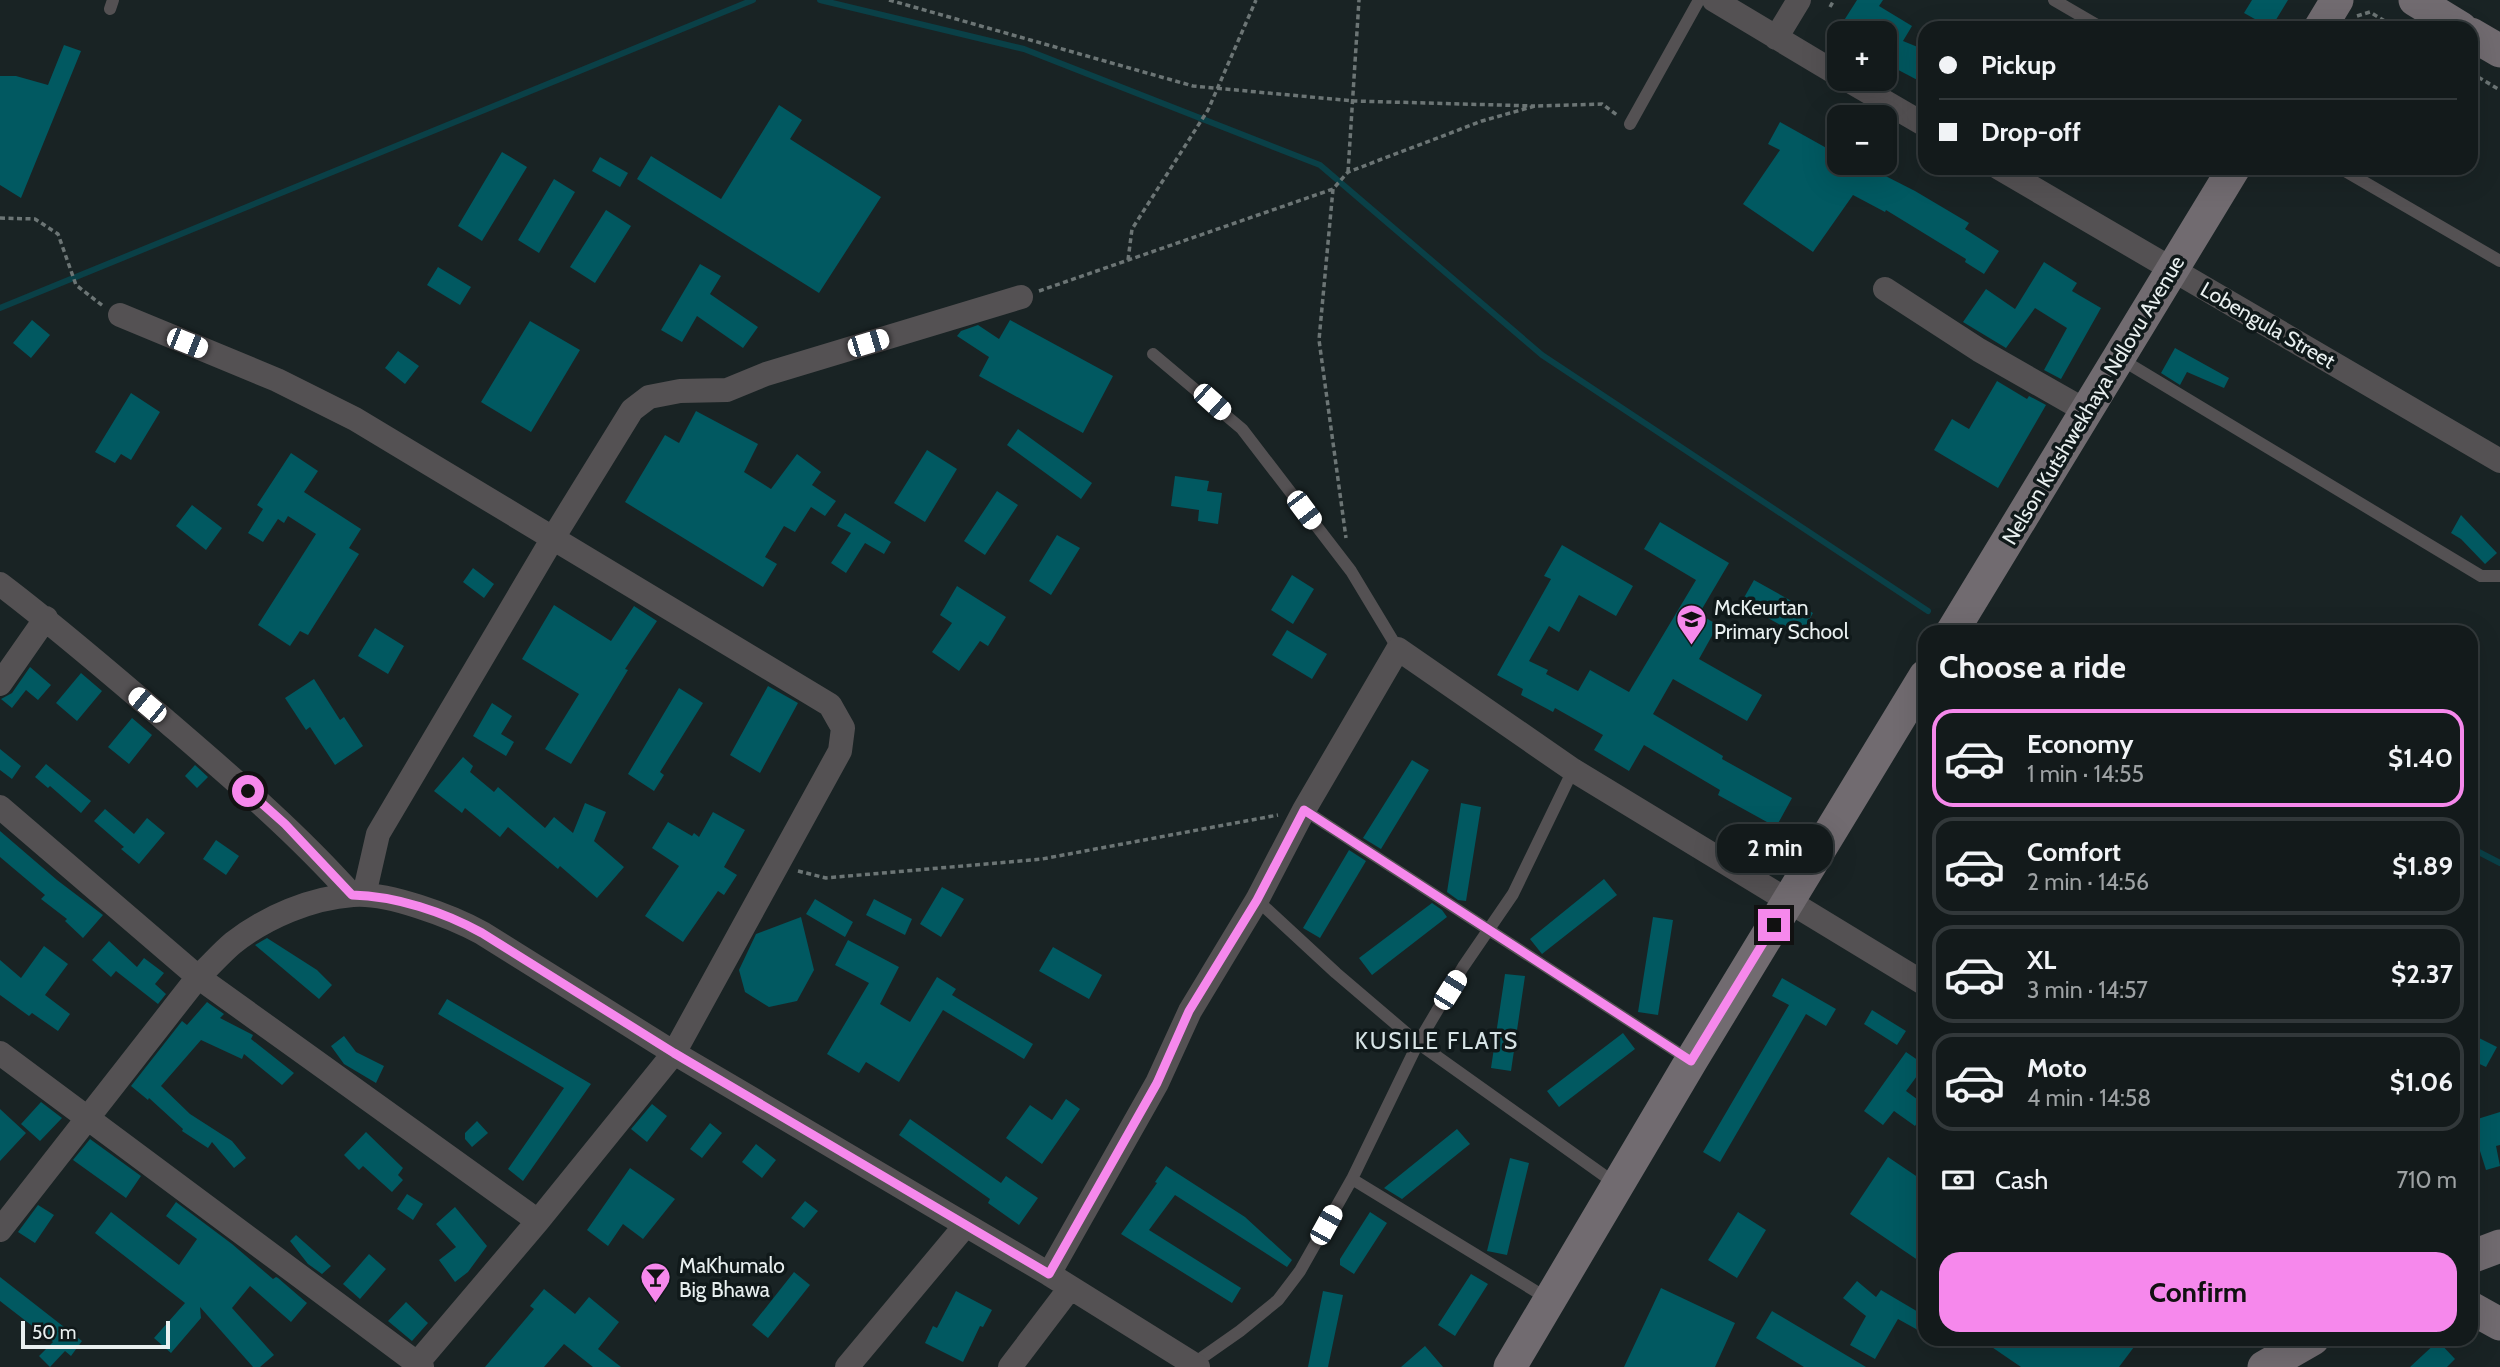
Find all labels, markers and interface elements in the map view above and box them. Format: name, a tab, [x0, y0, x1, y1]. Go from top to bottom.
map controls	[1827, 21, 1897, 175]
button: +	[1827, 21, 1897, 91]
text: Pickup	[1981, 49, 2056, 81]
button: −	[1827, 105, 1897, 175]
text: Drop-off	[1981, 116, 2081, 148]
street label: Nelson Kutshwekhaya Ndlovu Avenue	[1997, 251, 2190, 549]
street label: Lobengula Street	[2196, 276, 2340, 374]
car	[164, 325, 211, 361]
car	[845, 327, 892, 359]
car	[1190, 380, 1235, 424]
car	[1283, 487, 1326, 533]
place label: McKeurtan Primary School	[1714, 595, 1849, 644]
school or university icon: McKeurtan Primary School	[1674, 602, 1708, 646]
text: Choose a ride	[1939, 647, 2126, 686]
car	[125, 683, 170, 727]
icon: car	[1943, 727, 2006, 790]
text: Economy	[2027, 728, 2133, 760]
text: $1.40	[2388, 742, 2453, 774]
text: 1 min · 14:55	[2027, 760, 2144, 788]
route start	[232, 775, 264, 807]
callout: 2 min	[1716, 824, 1832, 872]
text: 2 min	[1747, 834, 1803, 862]
icon: car	[1943, 835, 2006, 898]
text: Comfort	[2027, 836, 2121, 868]
text: $1.89	[2392, 850, 2453, 882]
text: 2 min · 14:56	[2027, 868, 2149, 896]
route end	[1758, 909, 1790, 941]
icon: car	[1943, 943, 2006, 1006]
text: XL	[2027, 944, 2056, 976]
text: $2.37	[2391, 958, 2453, 990]
car	[1430, 967, 1471, 1013]
text: 3 min · 14:57	[2027, 976, 2148, 1004]
district label: KUSILE FLATS	[1355, 1027, 1519, 1055]
icon: car	[1943, 1051, 2006, 1114]
text: Moto	[2027, 1052, 2087, 1084]
text: $1.06	[2390, 1066, 2453, 1098]
text: 4 min · 14:58	[2027, 1084, 2151, 1112]
icon: cash	[1939, 1161, 1977, 1199]
text: Cash	[1995, 1164, 2048, 1196]
text: 710 m	[2397, 1166, 2457, 1194]
car	[1307, 1202, 1346, 1248]
button: Confirm	[1939, 1252, 2457, 1332]
place label: MaKhumalo Big Bhawa	[679, 1253, 785, 1302]
bar icon: MaKhumalo Big Bhawa	[639, 1260, 673, 1304]
scale bar	[21, 1318, 170, 1350]
text: 50 m	[32, 1321, 76, 1344]

